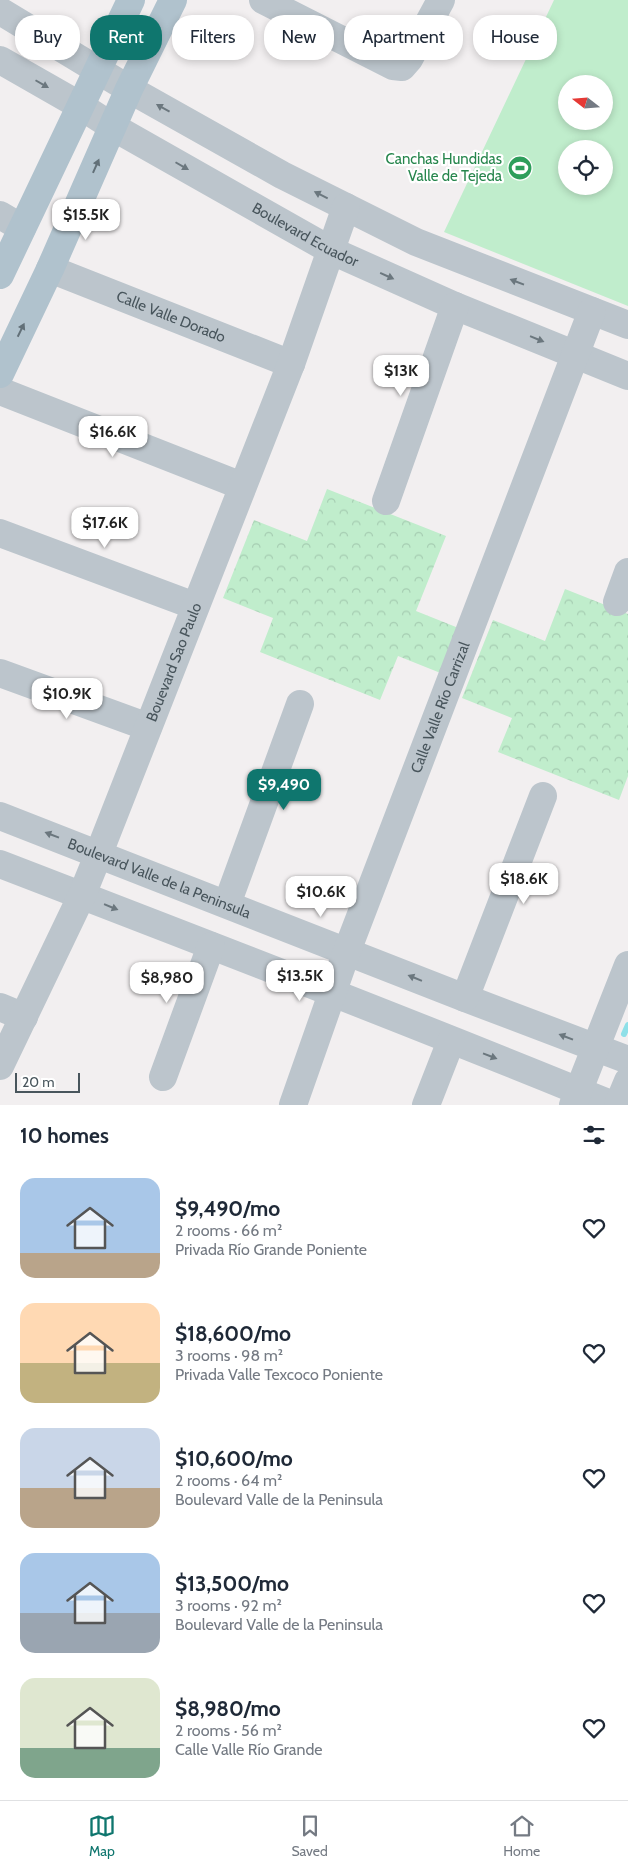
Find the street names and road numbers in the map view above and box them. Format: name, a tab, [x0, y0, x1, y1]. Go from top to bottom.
street label: Boulevard Ecuador	[249, 199, 361, 271]
street label: Calle Valle Dorado	[114, 287, 228, 346]
street label: Bouevard Sao Paulo	[142, 600, 205, 724]
street label: Calle Valle Río Carrizal	[407, 639, 474, 776]
street label: Boulevard Valle de la Peninsula	[65, 834, 254, 923]

